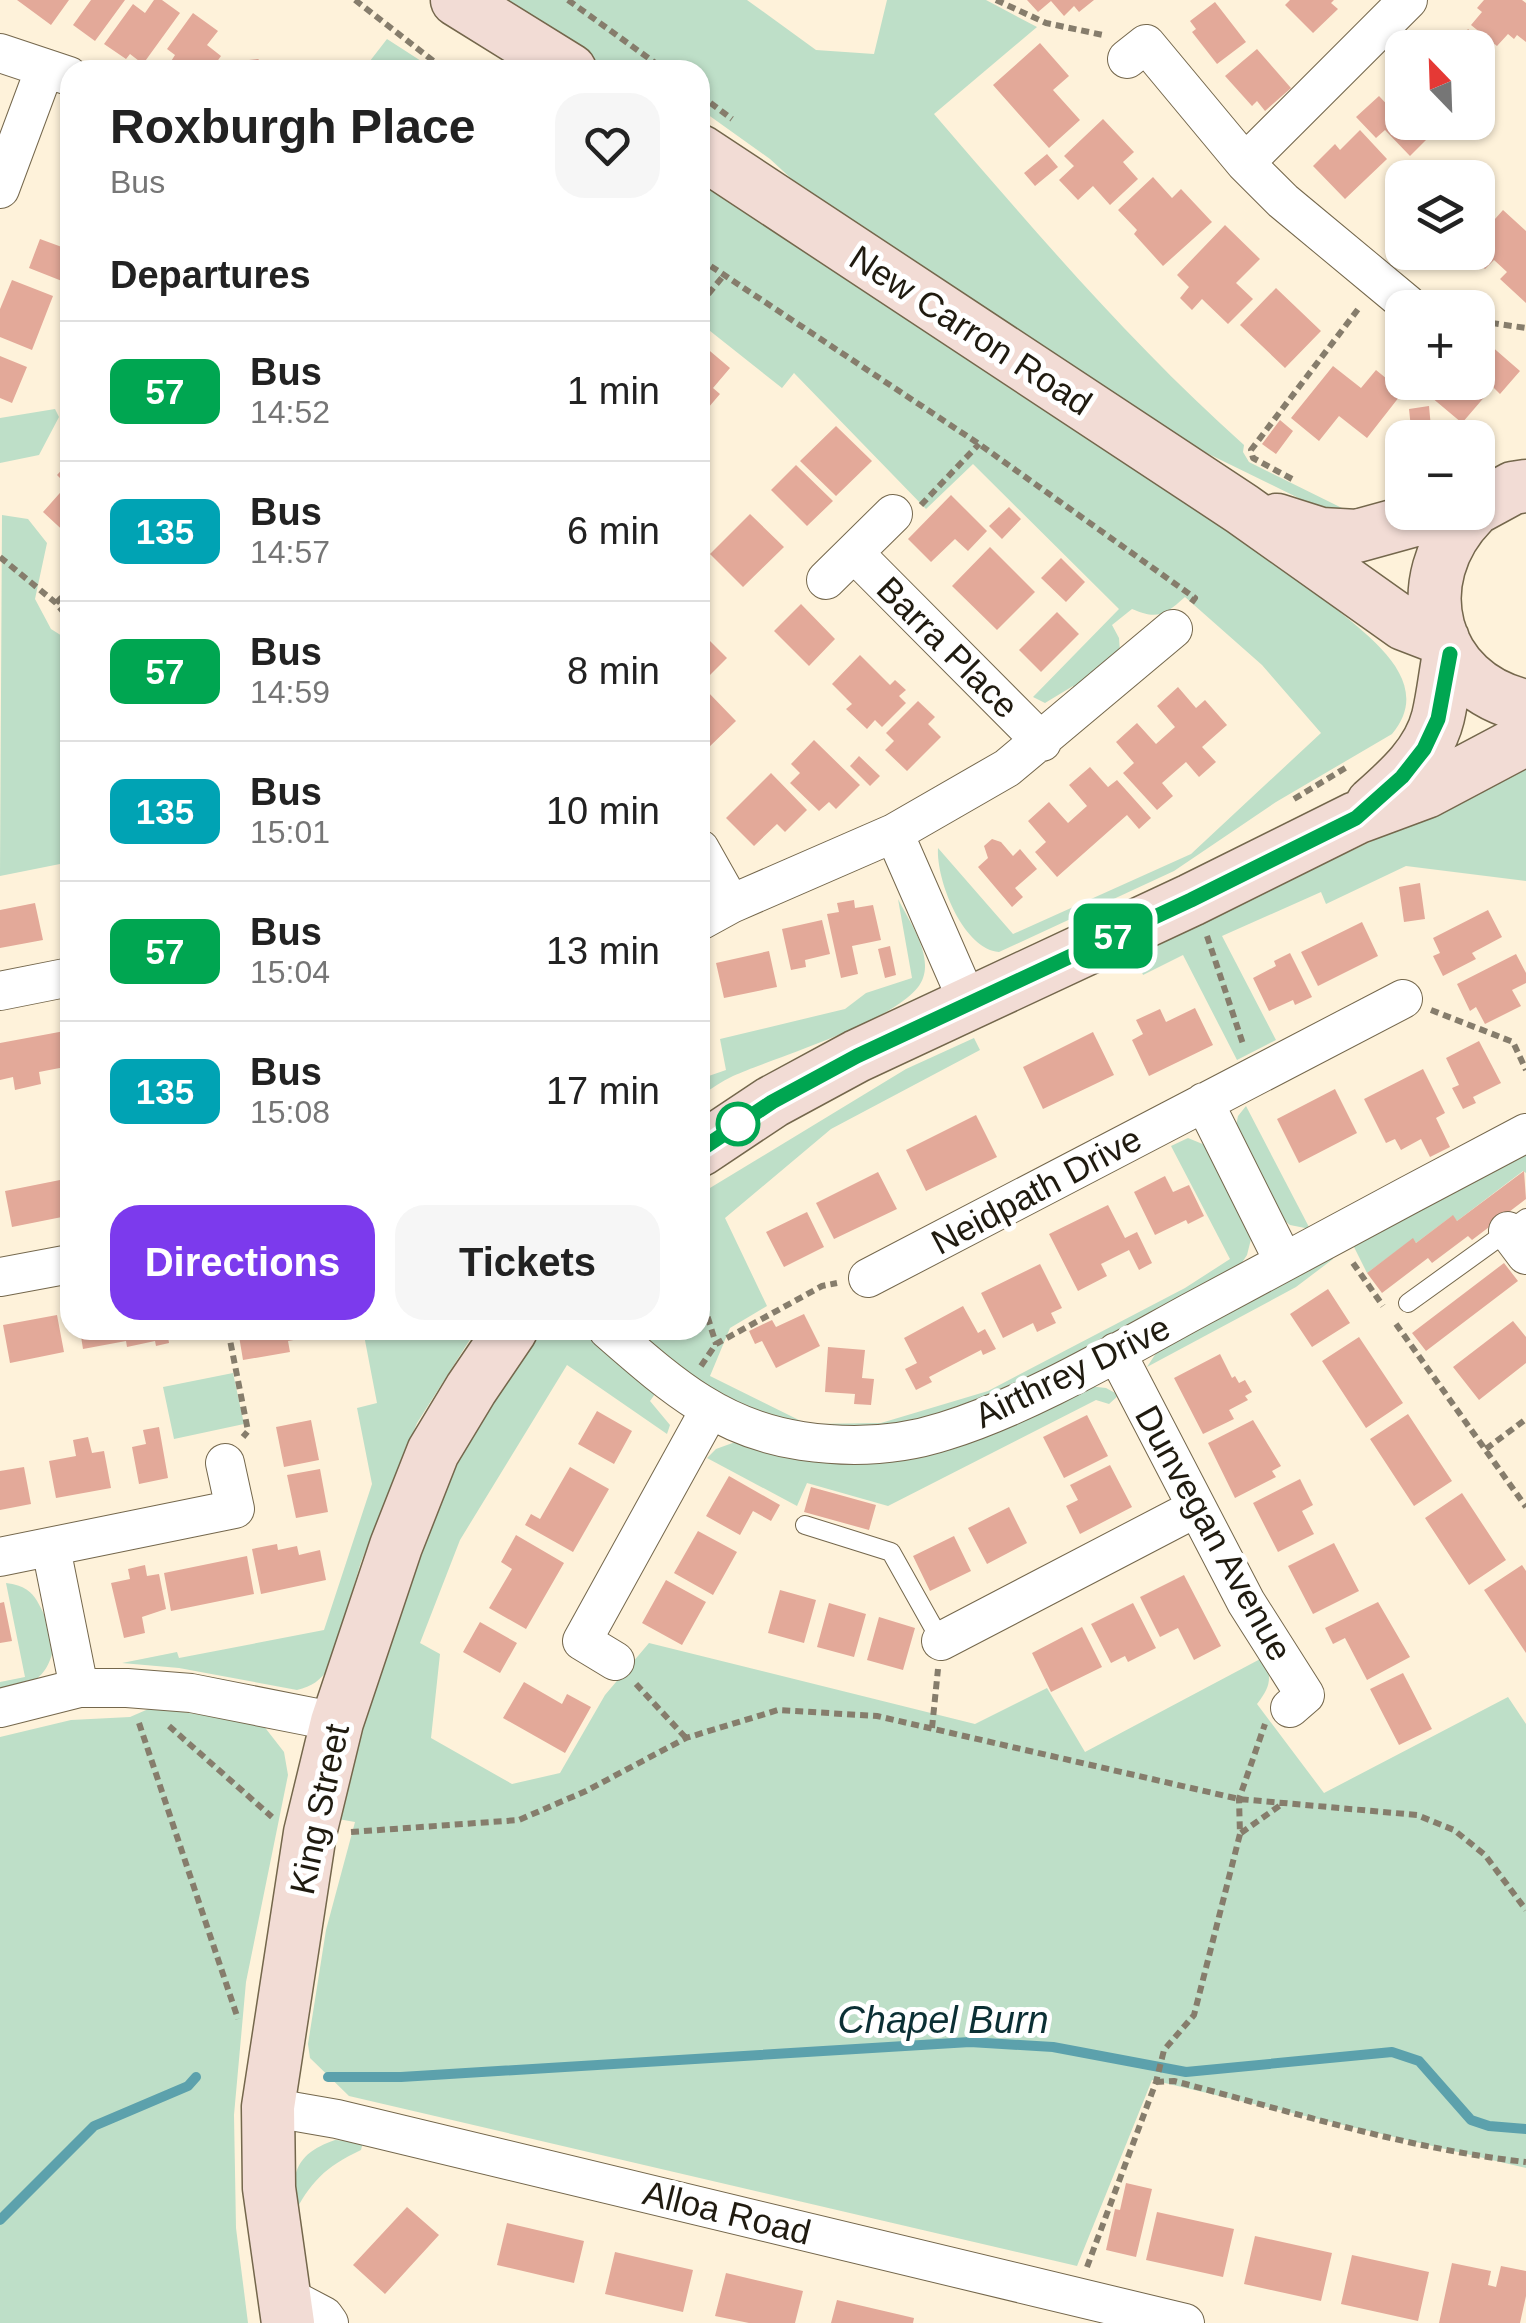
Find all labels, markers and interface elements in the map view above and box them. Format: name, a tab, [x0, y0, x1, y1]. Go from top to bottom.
north arrow	[1385, 30, 1495, 140]
map controls	[1385, 30, 1495, 530]
button: heart	[555, 93, 660, 198]
text: Roxburgh Place	[110, 100, 475, 153]
button: layers	[1385, 160, 1495, 270]
text: Bus	[110, 164, 165, 200]
street label: New Carron Road	[843, 237, 1099, 423]
text: Departures	[110, 254, 311, 296]
button: +	[1385, 290, 1495, 400]
text: Bus	[250, 351, 322, 393]
text: 1 min	[567, 370, 660, 412]
text: 57	[146, 372, 184, 411]
text: 14:52	[250, 394, 330, 430]
button: −	[1385, 420, 1495, 530]
text: Bus	[250, 491, 322, 533]
text: 6 min	[567, 510, 660, 552]
text: 135	[136, 512, 194, 551]
text: 14:57	[250, 534, 330, 570]
street label: Barra Place	[870, 569, 1026, 725]
text: Bus	[250, 631, 322, 673]
text: 8 min	[567, 650, 660, 692]
text: 57	[146, 652, 184, 691]
text: 14:59	[250, 674, 330, 710]
text: Bus	[250, 771, 322, 813]
text: 10 min	[546, 790, 660, 832]
text: 135	[136, 792, 194, 831]
text: 15:01	[250, 814, 330, 850]
line badge: 57	[1068, 904, 1158, 968]
text: Bus	[250, 911, 322, 953]
text: 57	[1094, 917, 1132, 956]
text: 13 min	[546, 930, 660, 972]
text: 57	[146, 932, 184, 971]
text: 15:04	[250, 954, 330, 990]
text: Bus	[250, 1051, 322, 1093]
text: 17 min	[546, 1070, 660, 1112]
text: 135	[136, 1072, 194, 1111]
text: 15:08	[250, 1094, 330, 1130]
unlabelled marker	[717, 1103, 759, 1145]
street label: Neidpath Drive	[925, 1118, 1147, 1262]
button: Directions	[110, 1205, 375, 1320]
button: Tickets	[395, 1205, 660, 1320]
street label: Airthrey Drive	[968, 1307, 1176, 1435]
street label: Dunvegan Avenue	[1128, 1399, 1300, 1667]
street label: King Street	[282, 1720, 356, 1898]
water label: Chapel Burn	[837, 1999, 1049, 2041]
street label: Alloa Road	[639, 2172, 815, 2252]

